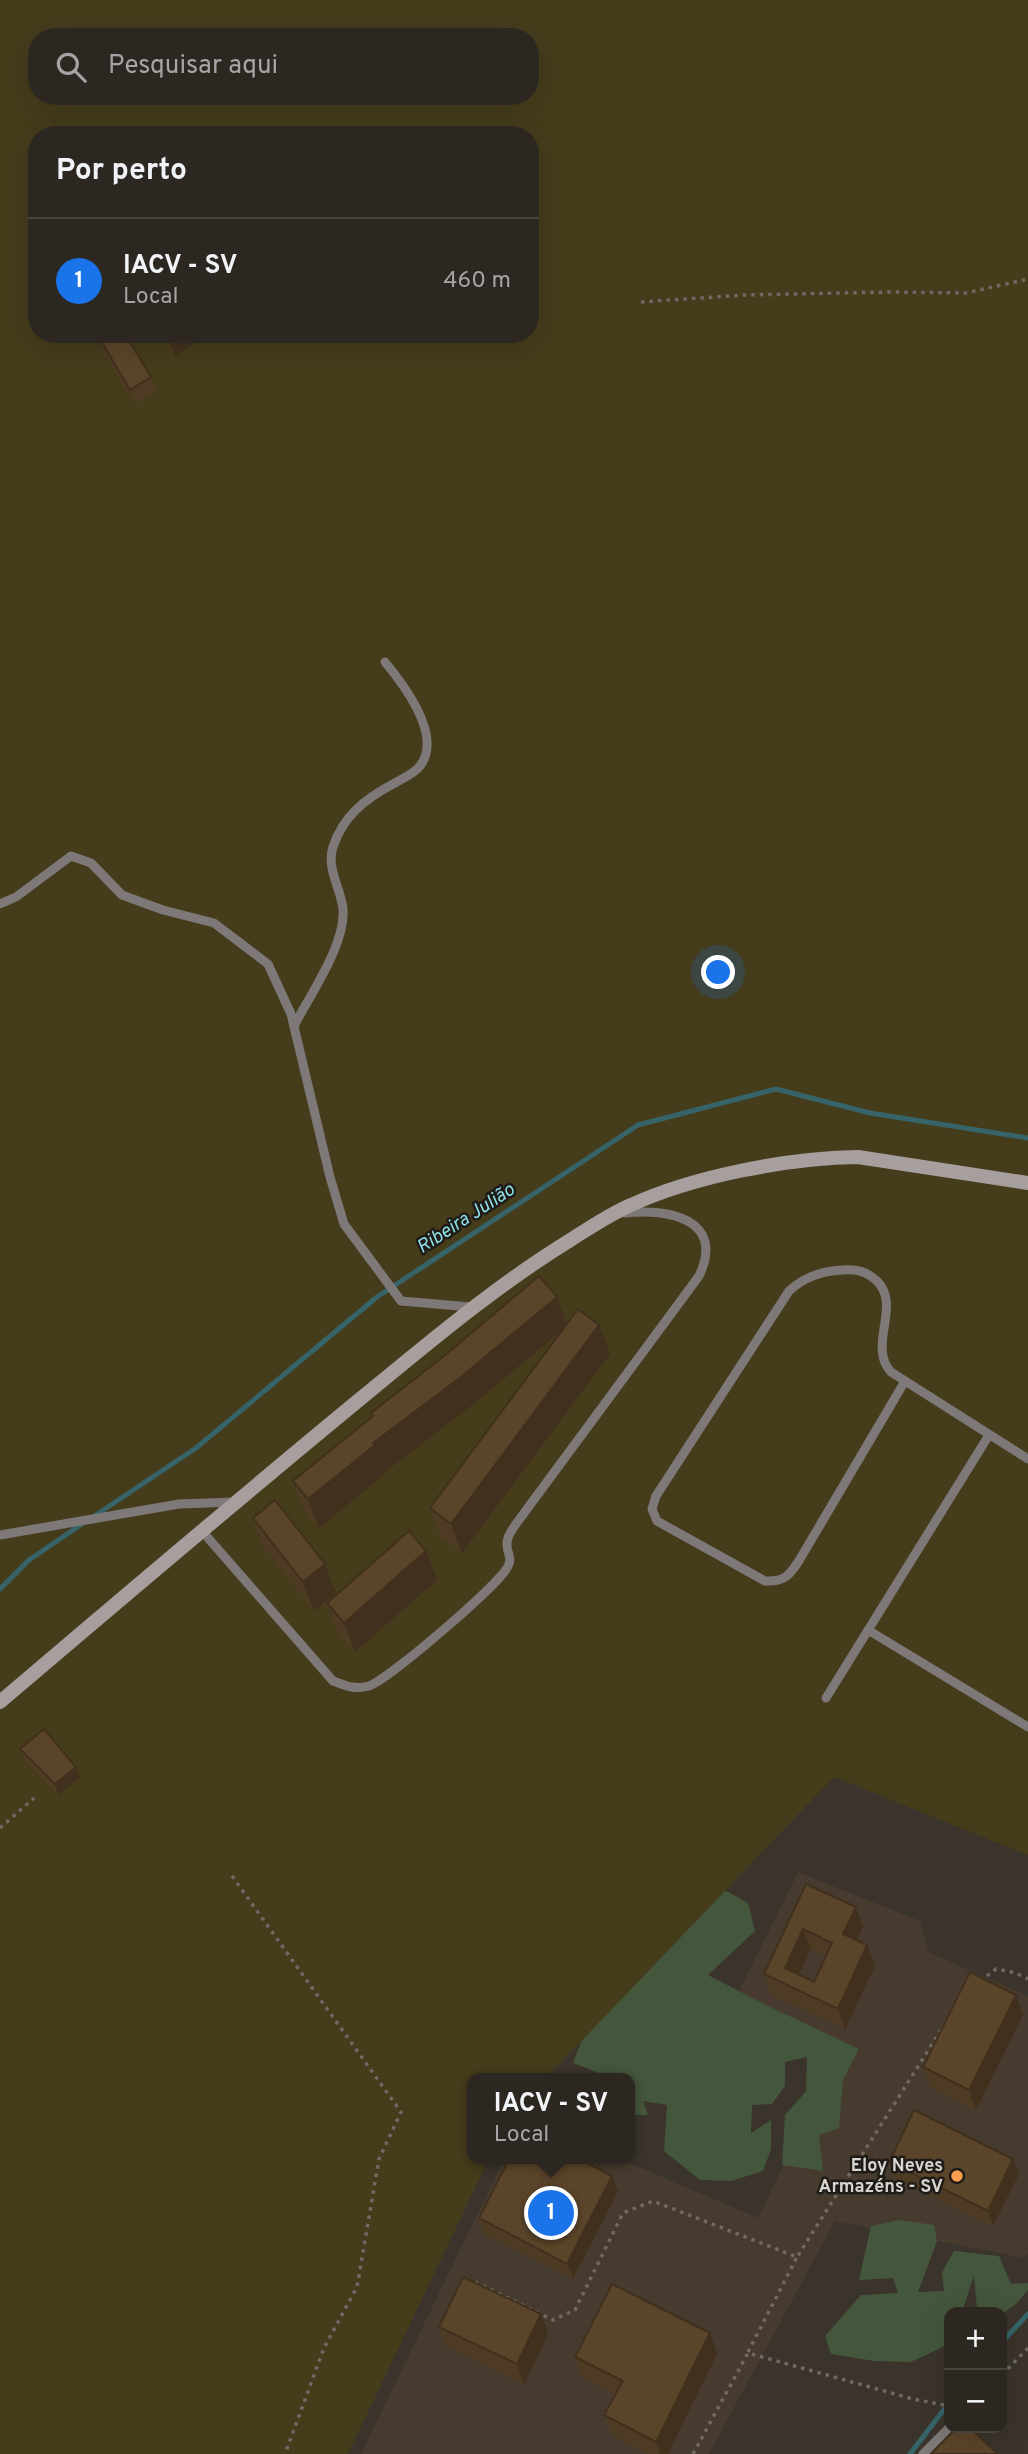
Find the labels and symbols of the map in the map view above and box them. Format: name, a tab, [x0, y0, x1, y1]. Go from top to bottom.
your location	[701, 955, 735, 989]
water label: Ribeira Julião	[412, 1178, 520, 1260]
place label: Eloy Neves Armazéns - SV	[819, 2155, 943, 2199]
marker: Eloy Neves Armazéns - SV	[949, 2168, 965, 2184]
pin: 1	[528, 2187, 574, 2239]

